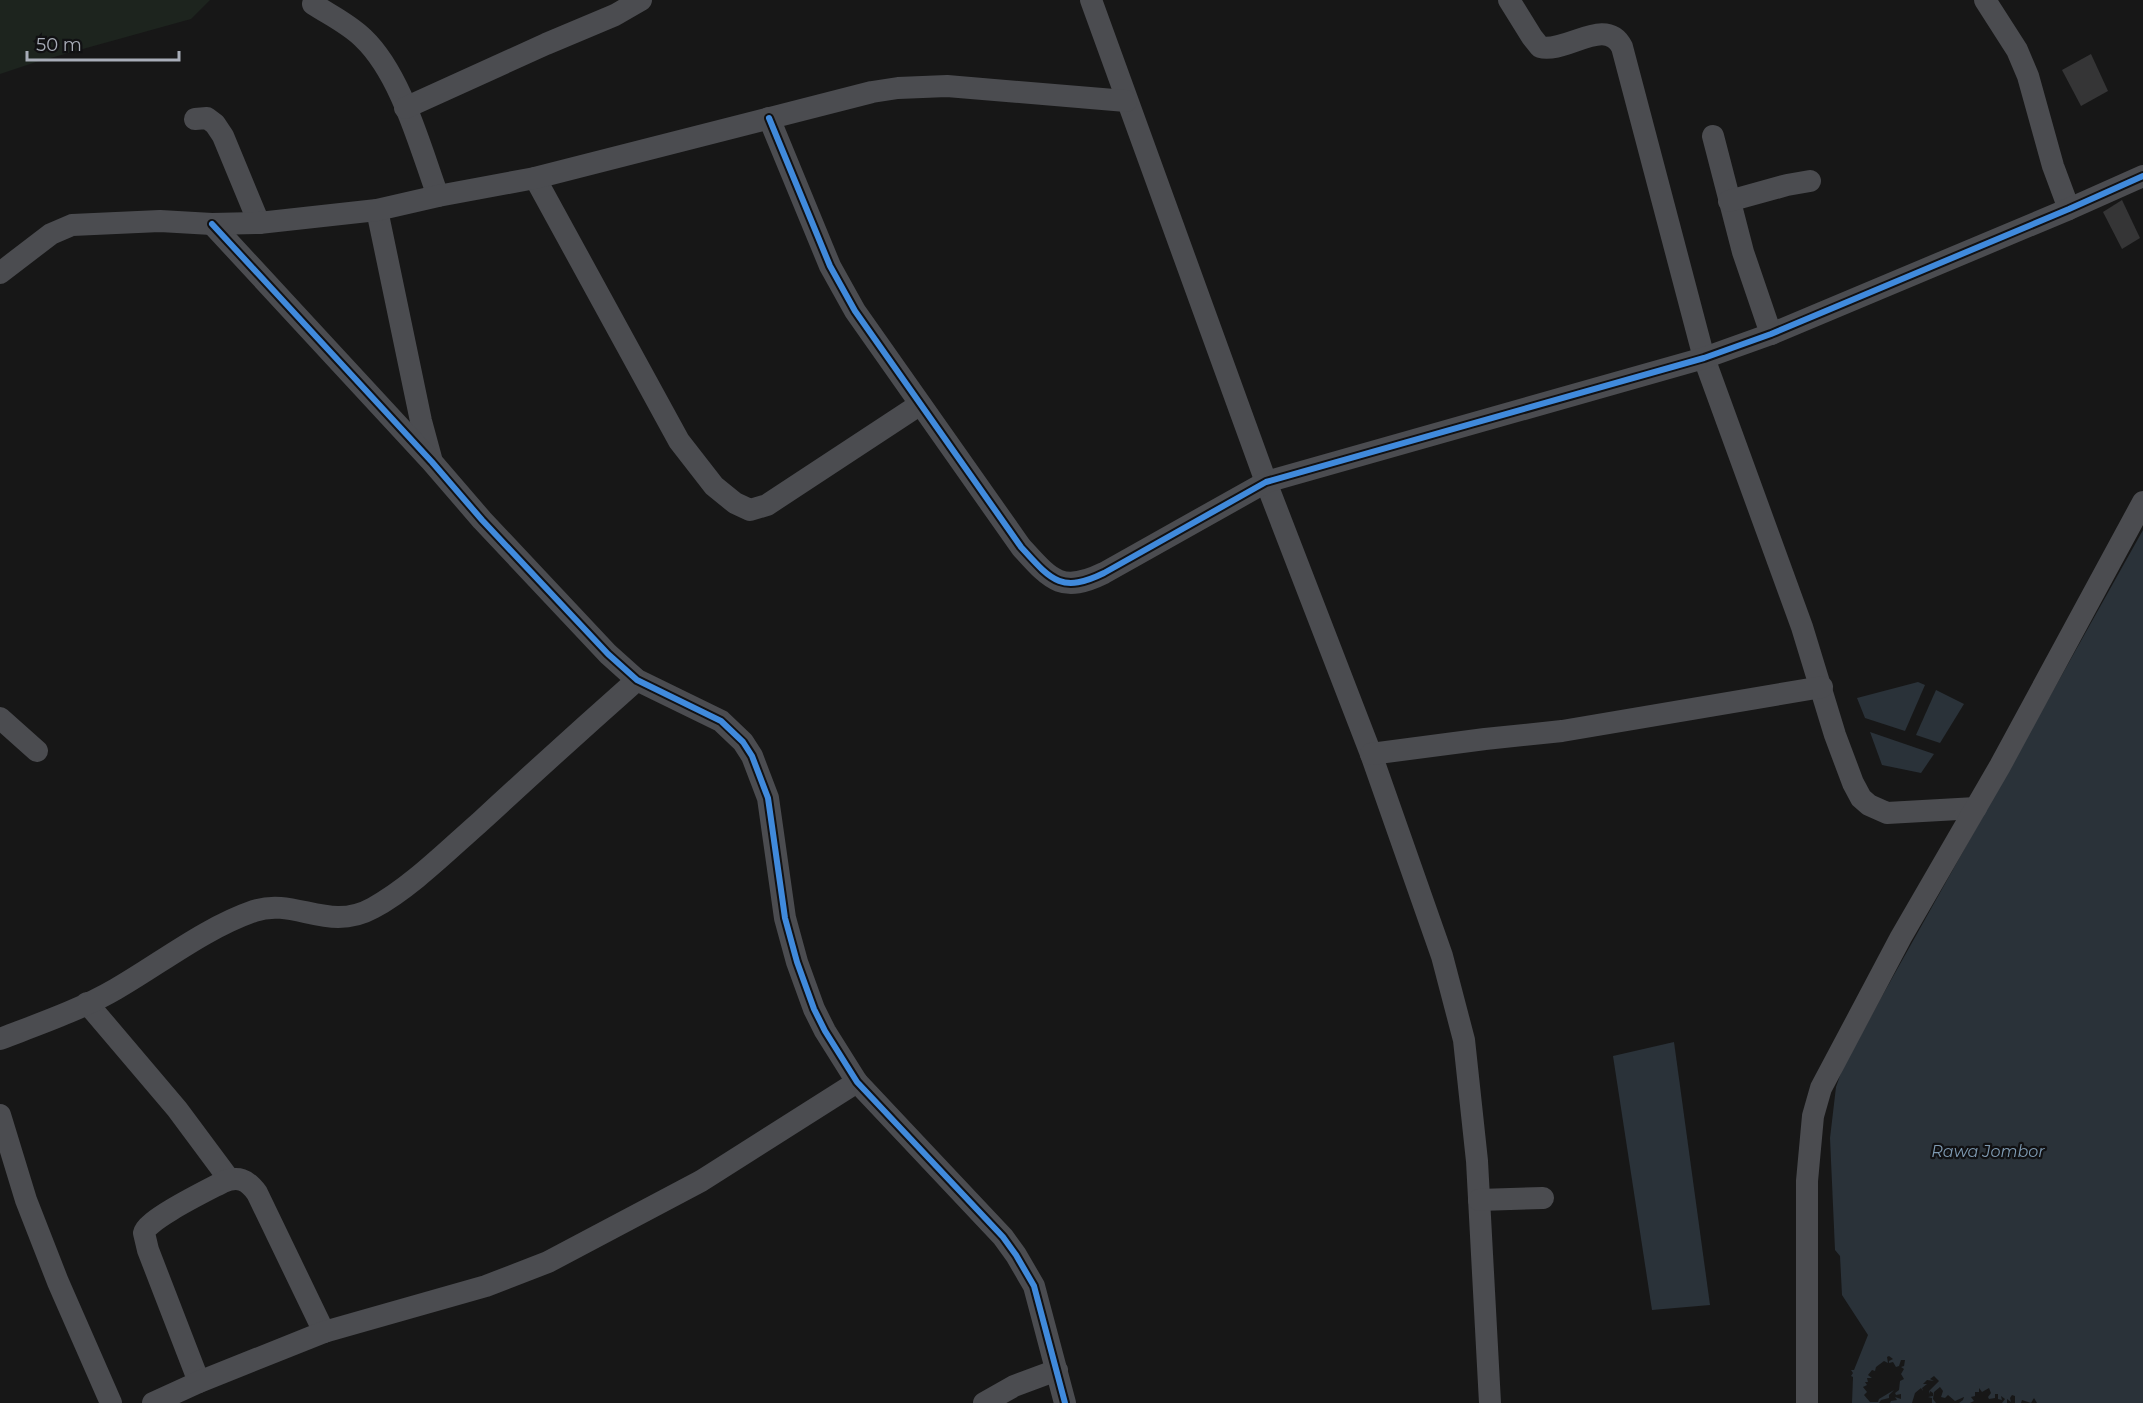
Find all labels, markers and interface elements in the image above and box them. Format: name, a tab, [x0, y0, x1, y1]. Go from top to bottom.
scale bar	[27, 24, 178, 62]
text: 50 m	[36, 34, 82, 56]
water label: Rawa Jombor	[1931, 1142, 2045, 1161]

